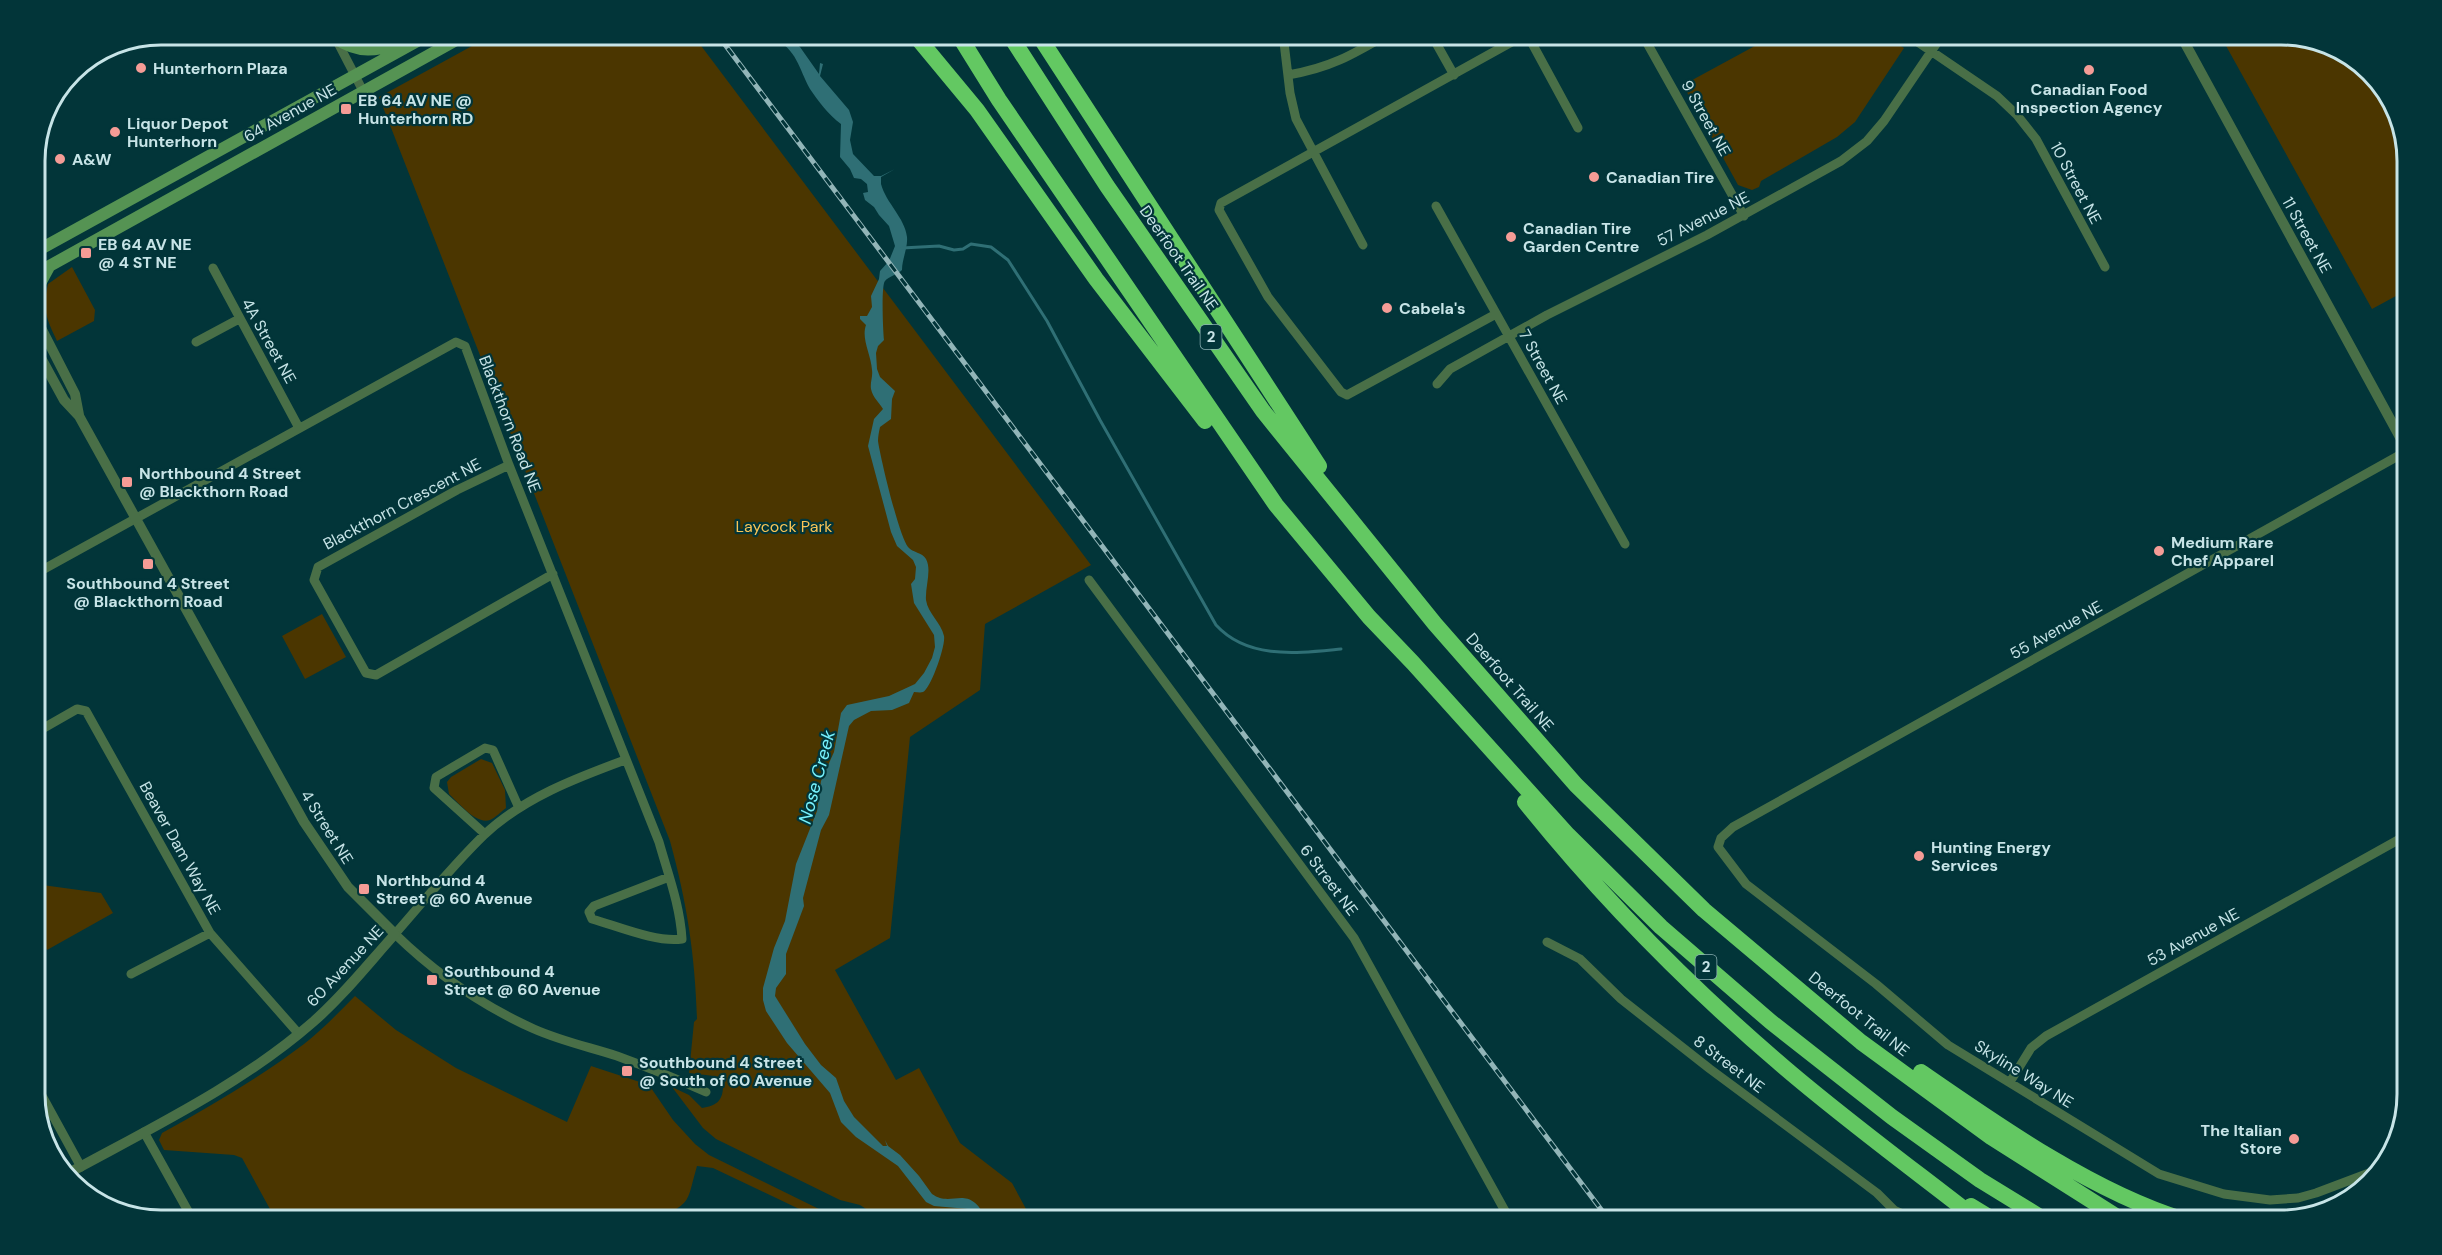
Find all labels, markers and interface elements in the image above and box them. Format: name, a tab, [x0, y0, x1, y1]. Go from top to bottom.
place label: Hunterhorn Plaza	[153, 58, 288, 79]
marker: Hunterhorn Plaza	[134, 61, 148, 75]
marker: Canadian Food Inspection Agency	[2082, 63, 2096, 77]
street label: 9 Street NE	[1676, 76, 1736, 160]
street label: 64 Avenue NE	[240, 79, 340, 147]
place label: Canadian Food Inspection Agency	[2016, 79, 2163, 118]
place label: EB 64 AV NE @ Hunterhorn RD	[358, 90, 473, 129]
marker: EB 64 AV NE @ Hunterhorn RD	[339, 102, 353, 116]
place label: Liquor Depot Hunterhorn	[127, 113, 229, 152]
marker: Liquor Depot Hunterhorn	[108, 125, 122, 139]
street label: 10 Street NE	[2046, 138, 2106, 228]
place label: A&W	[72, 149, 112, 170]
marker: A&W	[53, 152, 67, 166]
place label: Canadian Tire	[1606, 167, 1714, 188]
marker: Canadian Tire	[1587, 170, 1601, 184]
street label: 57 Avenue NE	[1653, 187, 1753, 251]
street label: 11 Street NE	[2277, 193, 2337, 277]
street label: Deerfoot Trail NE	[1135, 201, 1223, 315]
place label: Canadian Tire Garden Centre	[1523, 218, 1639, 257]
marker: Canadian Tire Garden Centre	[1504, 230, 1518, 244]
place label: EB 64 AV NE @ 4 ST NE	[98, 234, 192, 273]
marker: EB 64 AV NE @ 4 ST NE	[79, 246, 93, 260]
street label: 4A Street NE	[237, 295, 301, 387]
place label: Cabela's	[1399, 298, 1466, 319]
marker: Cabela's	[1380, 301, 1394, 315]
road number: 2	[1200, 325, 1222, 349]
street label: 7 Street NE	[1514, 326, 1572, 408]
street label: Blackthorn Road NE	[474, 353, 546, 495]
street label: Blackthorn Crescent NE	[319, 453, 485, 555]
place label: Northbound 4 Street @ Blackthorn Road	[139, 463, 301, 502]
marker: Northbound 4 Street @ Blackthorn Road	[120, 475, 134, 489]
park label: Laycock Park	[736, 516, 832, 537]
place label: Medium Rare Chef Apparel	[2171, 532, 2274, 571]
marker: Medium Rare Chef Apparel	[2152, 544, 2166, 558]
marker: Southbound 4 Street @ Blackthorn Road	[141, 557, 155, 571]
place label: Southbound 4 Street @ Blackthorn Road	[66, 573, 230, 612]
street label: 55 Avenue NE	[2006, 596, 2106, 664]
street label: Deerfoot Trail NE	[1461, 628, 1559, 736]
water label: Nose Creek	[793, 727, 841, 827]
street label: Beaver Dam Way NE	[135, 778, 225, 918]
street label: 4 Street NE	[296, 786, 358, 868]
place label: Hunting Energy Services	[1931, 837, 2051, 876]
street label: 6 Street NE	[1295, 840, 1363, 920]
marker: Hunting Energy Services	[1912, 849, 1926, 863]
place label: Northbound 4 Street @ 60 Avenue	[376, 870, 533, 909]
marker: Northbound 4 Street @ 60 Avenue	[357, 882, 371, 896]
street label: 53 Avenue NE	[2143, 903, 2243, 971]
street label: 60 Avenue NE	[302, 921, 388, 1011]
road number: 2	[1696, 955, 1716, 979]
place label: Southbound 4 Street @ 60 Avenue	[444, 961, 601, 1000]
street label: Deerfoot Trail NE	[1804, 967, 1914, 1061]
marker: Southbound 4 Street @ 60 Avenue	[425, 973, 439, 987]
street label: 8 Street NE	[1689, 1030, 1769, 1098]
street label: Skyline Way NE	[1971, 1035, 2077, 1113]
place label: Southbound 4 Street @ South of 60 Avenue	[639, 1052, 812, 1091]
marker: Southbound 4 Street @ South of 60 Avenue	[620, 1064, 634, 1078]
place label: The Italian Store	[2201, 1120, 2282, 1159]
marker: The Italian Store	[2287, 1132, 2301, 1146]

